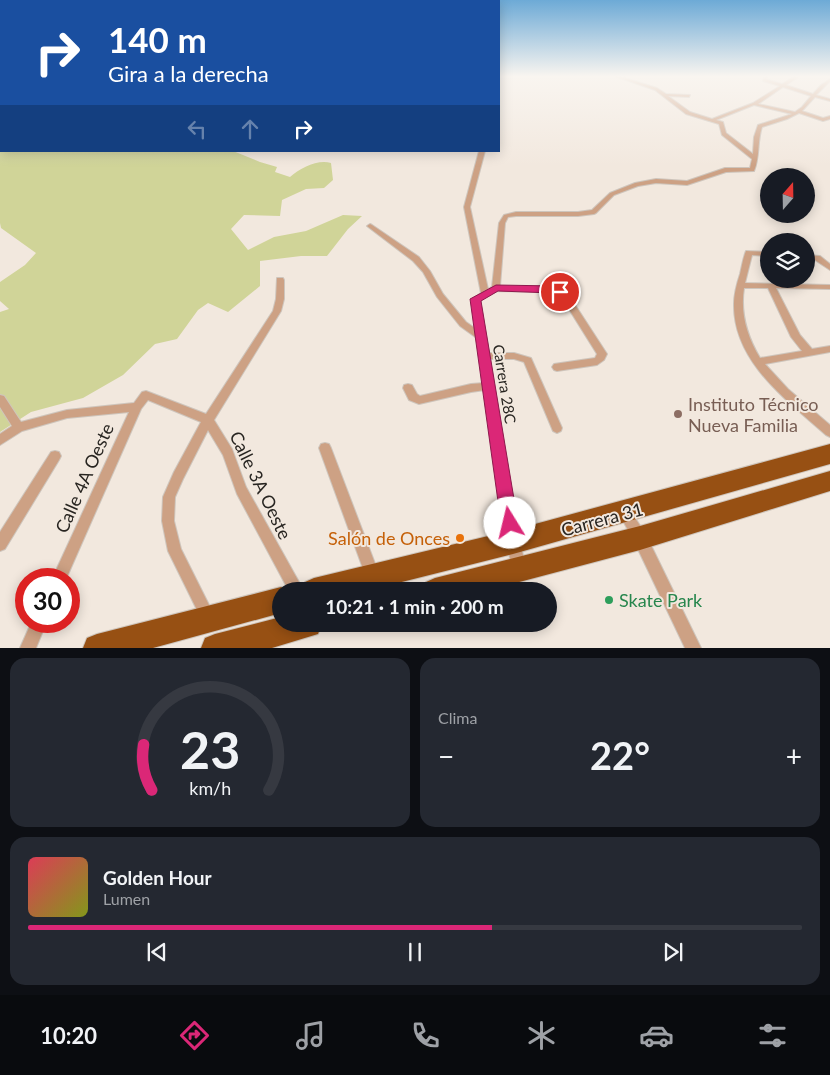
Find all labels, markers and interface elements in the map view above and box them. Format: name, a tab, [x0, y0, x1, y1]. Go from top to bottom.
text: 140 m	[108, 18, 207, 60]
icon: right	[25, 20, 90, 85]
text: Gira a la derecha	[108, 60, 269, 87]
icon: left	[183, 115, 211, 143]
icon: ahead	[236, 115, 264, 143]
icon: right	[289, 115, 317, 143]
north arrow	[760, 168, 815, 222]
map controls	[760, 168, 815, 288]
button: layers	[760, 233, 815, 288]
pin	[539, 271, 581, 313]
icon: arrive	[546, 278, 574, 306]
street label: Carrera 28C	[490, 343, 520, 425]
place label: Instituto Técnico Nueva Familia	[688, 393, 819, 436]
marker: Instituto Técnico Nueva Familia	[672, 408, 684, 420]
street label: Calle 4A Oeste	[50, 420, 118, 536]
street label: Calle 3A Oeste	[225, 427, 297, 543]
position arrow	[483, 496, 535, 548]
street label: Carrera 31	[559, 497, 645, 541]
place label: Salón de Onces	[328, 527, 450, 549]
marker: Salón de Onces	[454, 532, 466, 544]
speed limit sign: 30	[15, 568, 80, 633]
place label: Skate Park	[619, 589, 703, 611]
marker: Skate Park	[603, 594, 615, 606]
text: 10:21 · 1 min · 200 m	[325, 595, 504, 618]
text: Clima	[438, 708, 477, 727]
text: 23	[180, 718, 240, 780]
text: 22°	[590, 732, 650, 778]
text: −	[438, 739, 454, 773]
text: +	[786, 739, 802, 773]
text: km/h	[189, 777, 231, 799]
text: Golden Hour	[103, 866, 212, 889]
text: Lumen	[103, 889, 150, 908]
icon: previous	[143, 938, 171, 966]
icon: pause	[401, 938, 429, 966]
icon: next	[659, 938, 687, 966]
icon: directions	[177, 1018, 212, 1053]
icon: music	[293, 1018, 328, 1053]
icon: phone	[408, 1018, 443, 1053]
icon: climate	[524, 1018, 559, 1053]
icon: car	[639, 1018, 674, 1053]
icon: filters	[755, 1018, 790, 1053]
text: 10:20	[40, 1022, 97, 1049]

